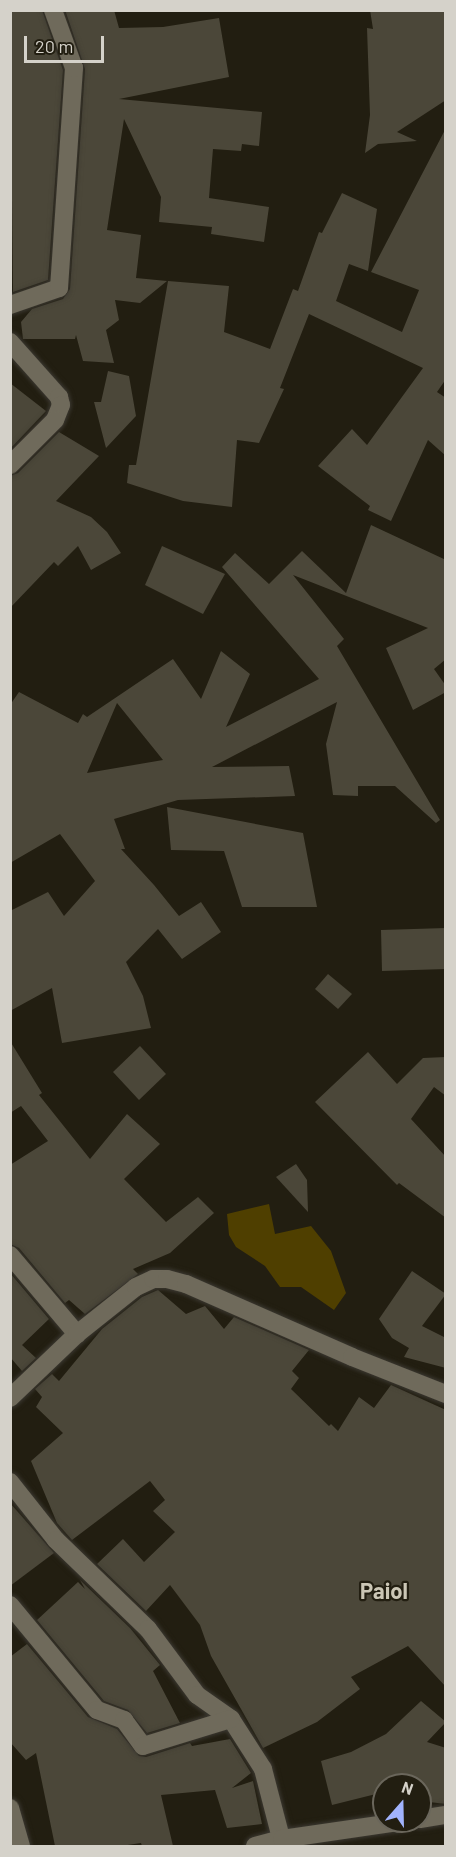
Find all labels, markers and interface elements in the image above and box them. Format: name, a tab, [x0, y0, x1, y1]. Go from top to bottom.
scale bar	[27, 24, 106, 62]
text: 20 m	[35, 35, 73, 57]
district label: Paiol	[360, 1578, 408, 1604]
north arrow	[372, 1773, 432, 1833]
text: N	[399, 1777, 416, 1798]

